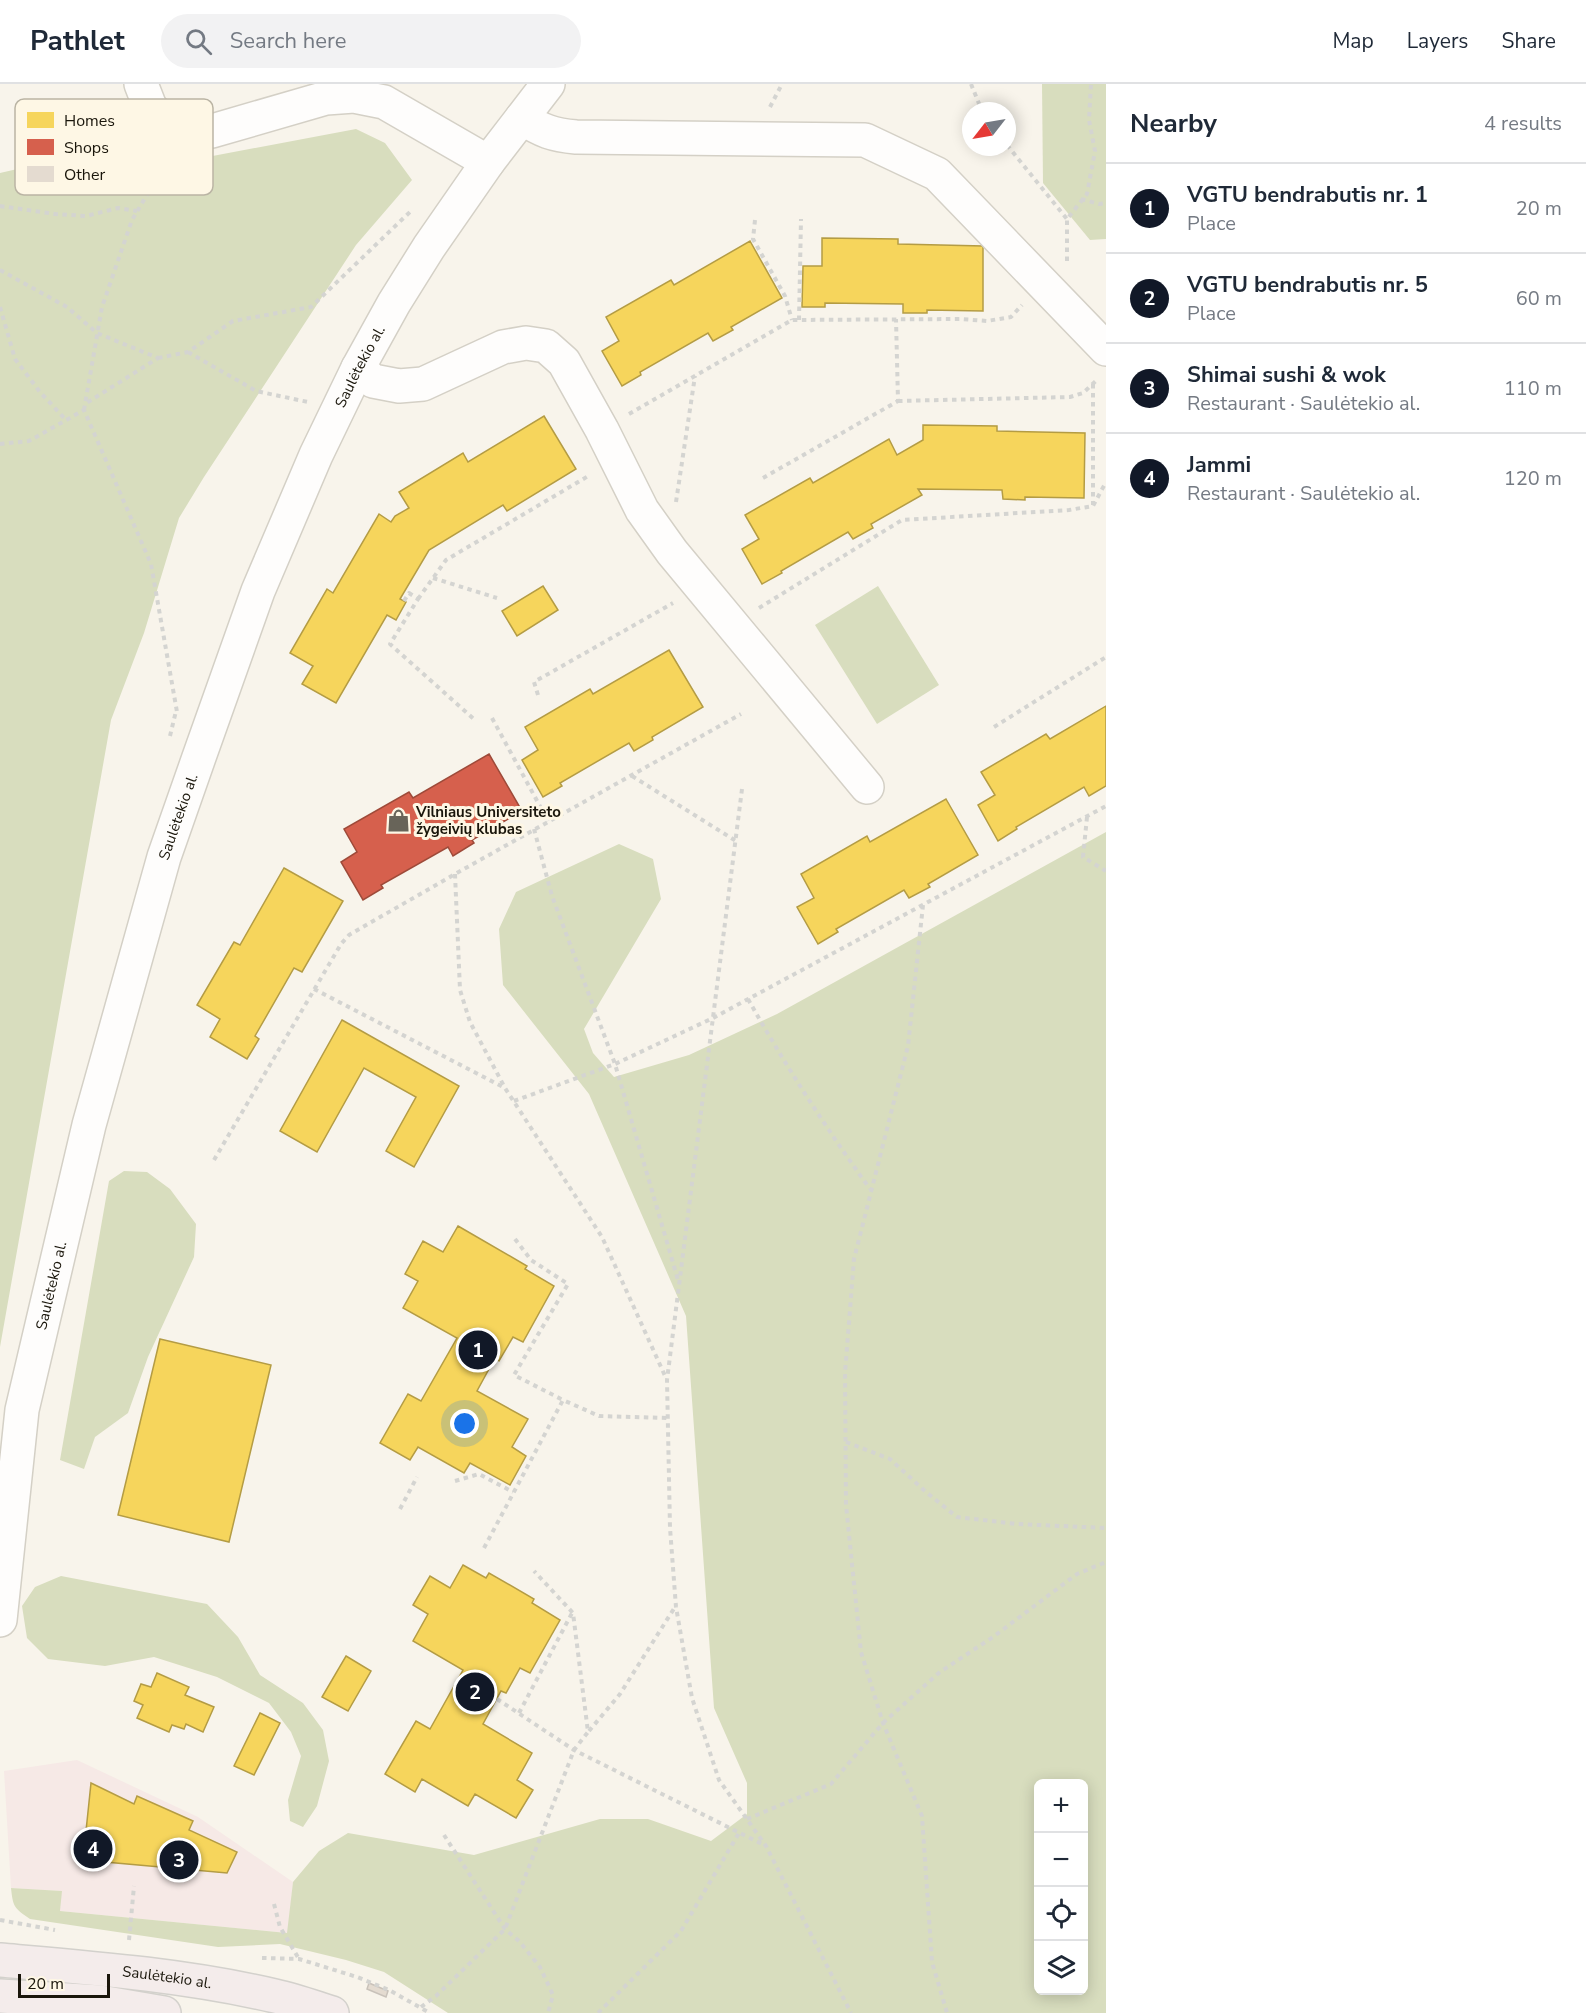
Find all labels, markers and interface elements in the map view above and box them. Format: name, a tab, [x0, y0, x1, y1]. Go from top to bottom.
search box	[161, 14, 581, 68]
text: Pathlet	[30, 22, 125, 60]
icon: search	[182, 25, 215, 58]
text: Search here	[230, 26, 346, 56]
text: Map	[1332, 27, 1374, 55]
text: Layers	[1407, 27, 1468, 55]
text: Share	[1501, 27, 1556, 55]
legend	[15, 99, 213, 195]
north arrow	[962, 102, 1016, 156]
text: Nearby	[1130, 106, 1217, 141]
text: Homes	[64, 110, 115, 132]
text: 4 results	[1484, 110, 1562, 137]
text: Shops	[64, 137, 109, 159]
text: Other	[64, 164, 105, 186]
text: VGTU bendrabutis nr. 1	[1187, 180, 1428, 210]
text: 1	[1144, 195, 1156, 222]
text: 20 m	[1516, 195, 1562, 222]
text: Place	[1187, 210, 1236, 237]
text: VGTU bendrabutis nr. 5	[1187, 270, 1428, 300]
text: 2	[1144, 285, 1156, 312]
text: 60 m	[1516, 285, 1562, 312]
text: Place	[1187, 300, 1236, 327]
street label: Saulėtekio al.	[330, 322, 390, 411]
text: Shimai sushi & wok	[1187, 360, 1386, 390]
text: 3	[1144, 375, 1156, 402]
text: 110 m	[1504, 375, 1562, 402]
text: Restaurant · Saulėtekio al.	[1187, 390, 1420, 417]
text: Jammi	[1187, 450, 1251, 480]
text: 4	[1144, 465, 1156, 492]
text: 120 m	[1504, 465, 1562, 492]
text: Restaurant · Saulėtekio al.	[1187, 480, 1420, 507]
street label: Saulėtekio al.	[154, 771, 203, 863]
place label: Vilniaus Universiteto žygeivių klubas	[415, 802, 561, 839]
shop icon: Vilniaus Universiteto žygeivių klubas	[385, 808, 411, 834]
street label: Saulėtekio al.	[31, 1239, 71, 1332]
pin: 1	[458, 1328, 498, 1372]
your location	[450, 1409, 479, 1438]
pin: 2	[456, 1670, 494, 1714]
map controls	[1034, 1779, 1088, 1995]
button: +	[1034, 1779, 1088, 1833]
pin: 4	[74, 1826, 112, 1872]
button: −	[1034, 1833, 1088, 1887]
pin: 3	[160, 1838, 198, 1882]
button: locate	[1034, 1887, 1088, 1941]
button: layers	[1034, 1941, 1088, 1995]
street label: Saulėtekio al.	[121, 1961, 213, 1993]
scale bar	[18, 1971, 110, 1998]
text: 20 m	[27, 1973, 64, 1995]

